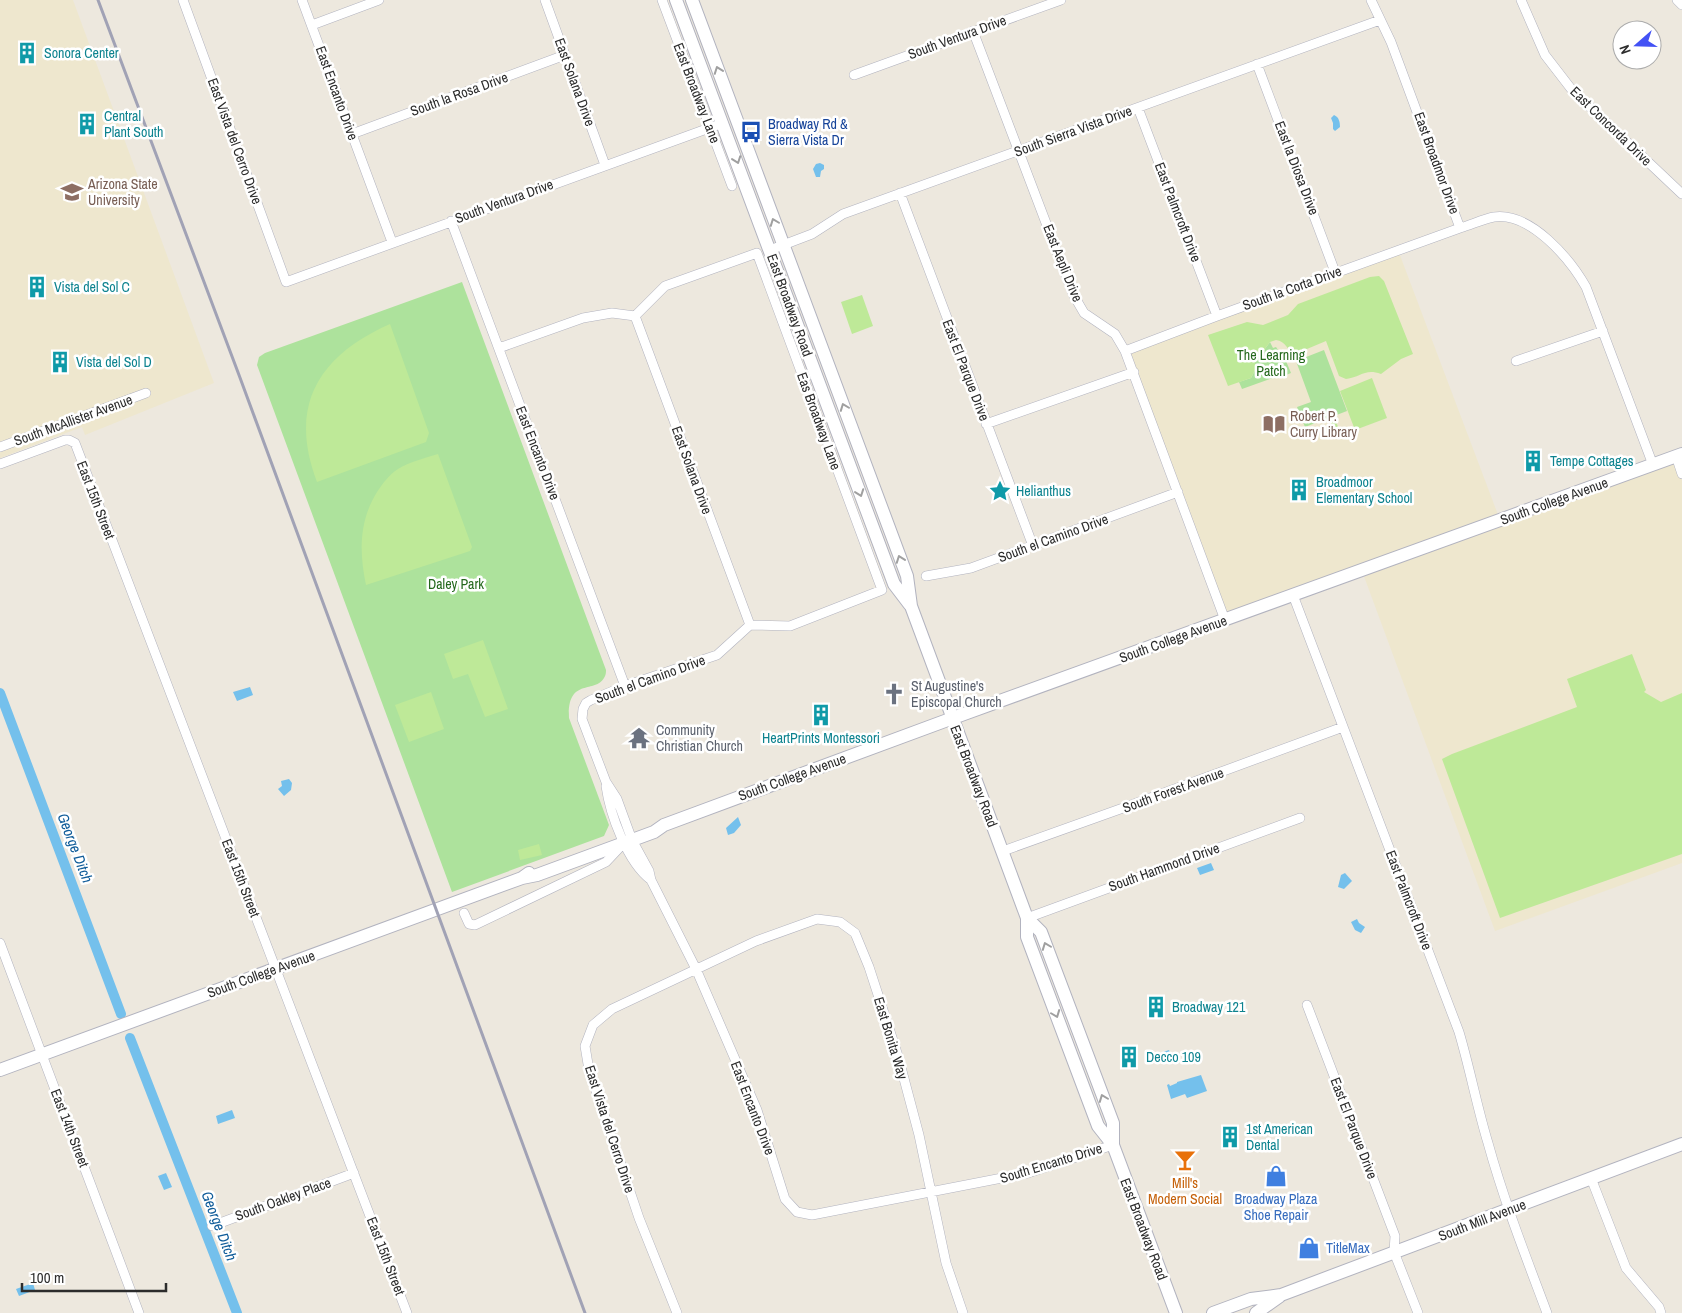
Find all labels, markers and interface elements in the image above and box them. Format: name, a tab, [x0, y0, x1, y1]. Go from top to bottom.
street label: South Ventura Drive	[905, 11, 1009, 63]
north arrow	[1612, 20, 1662, 70]
street label: East Solana Drive	[551, 35, 599, 129]
building icon: Sonora Center	[14, 40, 40, 66]
street label: East Broadway Lane	[670, 40, 724, 146]
text: N	[1615, 42, 1635, 56]
street label: East Encanto Drive	[312, 43, 362, 143]
place label: Sonora Center	[44, 44, 119, 62]
one-way arrow	[714, 66, 724, 74]
street label: South la Rosa Drive	[408, 68, 510, 120]
street label: East Vista del Cerro Drive	[204, 75, 266, 207]
street label: East Concorda Drive	[1566, 83, 1656, 169]
street label: South Sierra Vista Drive	[1012, 101, 1134, 161]
place label: Central Plant South	[104, 107, 163, 141]
street label: East Broadmor Drive	[1410, 110, 1464, 216]
building icon: Central Plant South	[74, 111, 100, 137]
place label: Broadway Rd & Sierra Vista Dr	[768, 115, 848, 149]
bus stop icon: Broadway Rd & Sierra Vista Dr	[738, 119, 764, 145]
street label: East la Diosa Drive	[1271, 119, 1323, 217]
one-way arrow	[730, 155, 741, 164]
street label: East Palmcroft Drive	[1151, 160, 1205, 264]
place label: Arizona State University	[87, 175, 158, 209]
street label: South Ventura Drive	[452, 175, 556, 227]
school or university icon: Arizona State University	[59, 179, 85, 205]
one-way arrow	[770, 218, 780, 227]
street label: East Aepli Drive	[1039, 221, 1087, 305]
street label: East Broadway Road	[763, 251, 817, 359]
street label: South la Corta Drive	[1240, 262, 1344, 314]
building icon: Vista del Sol C	[24, 274, 50, 300]
place label: Vista del Sol C	[54, 278, 130, 296]
street label: East El Parque Drive	[938, 317, 994, 423]
park label: The Learning Patch	[1237, 346, 1306, 380]
building icon: Vista del Sol D	[47, 349, 73, 375]
place label: Vista del Sol D	[76, 353, 152, 371]
street label: Eas Broadway Lane	[793, 370, 845, 472]
street label: South McAllister Avenue	[11, 390, 135, 450]
one-way arrow	[840, 403, 850, 412]
street label: East Encanto Drive	[512, 404, 564, 502]
place label: Robert P. Curry Library	[1290, 407, 1357, 441]
library icon: Robert P. Curry Library	[1261, 411, 1287, 437]
street label: East Solana Drive	[668, 423, 716, 517]
building icon: Tempe Cottages	[1520, 448, 1546, 474]
place label: Tempe Cottages	[1550, 452, 1634, 470]
street label: East 15th Street	[73, 458, 119, 542]
place label: Broadmoor Elementary School	[1316, 473, 1412, 507]
street label: South College Avenue	[1498, 473, 1610, 529]
building icon: Broadmoor Elementary School	[1286, 477, 1312, 503]
place icon: Helianthus	[987, 478, 1013, 504]
place label: Helianthus	[1016, 482, 1071, 500]
one-way arrow	[854, 488, 864, 497]
street label: South el Camino Drive	[995, 510, 1111, 566]
one-way arrow	[896, 555, 906, 564]
park label: Daley Park	[428, 575, 484, 593]
street label: South College Avenue	[1117, 611, 1229, 667]
street label: South el Camino Drive	[592, 651, 708, 707]
place label: St Augustine's Episcopal Church	[911, 677, 1002, 711]
church icon: St Augustine's Episcopal Church	[881, 681, 907, 707]
building icon: HeartPrints Montessori	[808, 702, 834, 728]
place label: Community Christian Church	[656, 721, 743, 755]
street label: East Broadway Road	[946, 722, 1002, 830]
temple icon: Community Christian Church	[626, 725, 652, 751]
place label: HeartPrints Montessori	[762, 729, 880, 747]
street label: South College Avenue	[736, 749, 848, 805]
street label: South Forest Avenue	[1120, 763, 1226, 817]
water label: George Ditch	[53, 810, 98, 886]
street label: East 15th Street	[218, 836, 264, 920]
street label: South Hammond Drive	[1106, 839, 1222, 895]
street label: East Palmcroft Drive	[1382, 848, 1436, 952]
one-way arrow	[1042, 942, 1052, 950]
street label: South College Avenue	[205, 946, 317, 1002]
building icon: Broadway 121	[1143, 994, 1169, 1020]
street label: East Bonita Way	[870, 995, 912, 1082]
place label: Broadway 121	[1172, 998, 1246, 1016]
one-way arrow	[1050, 1009, 1060, 1017]
building icon: Decco 109	[1116, 1044, 1142, 1070]
place label: Decco 109	[1146, 1048, 1201, 1066]
street label: East Encanto Drive	[727, 1059, 779, 1157]
street label: East Vista del Cerro Drive	[581, 1063, 639, 1195]
street label: East El Parque Drive	[1326, 1075, 1382, 1181]
street label: East 14th Street	[47, 1086, 93, 1170]
one-way arrow	[1099, 1094, 1109, 1103]
place label: 1st American Dental	[1246, 1120, 1313, 1154]
building icon: 1st American Dental	[1217, 1124, 1243, 1150]
street label: South Encanto Drive	[998, 1139, 1104, 1187]
bar icon: Mill's Modern Social	[1172, 1147, 1198, 1173]
shop icon: Broadway Plaza Shoe Repair	[1263, 1163, 1289, 1189]
street label: South Oakley Place	[233, 1173, 333, 1225]
place label: Mill's Modern Social	[1148, 1174, 1222, 1208]
street label: East Broadway Road	[1116, 1175, 1172, 1283]
water label: George Ditch	[197, 1188, 242, 1264]
place label: Broadway Plaza Shoe Repair	[1235, 1190, 1318, 1224]
street label: South Mill Avenue	[1436, 1195, 1528, 1245]
street label: East 15th Street	[363, 1214, 409, 1298]
shop icon: TitleMax	[1296, 1235, 1322, 1261]
place label: TitleMax	[1326, 1239, 1370, 1257]
scale bar	[22, 1260, 166, 1292]
text: 100 m	[30, 1267, 64, 1288]

